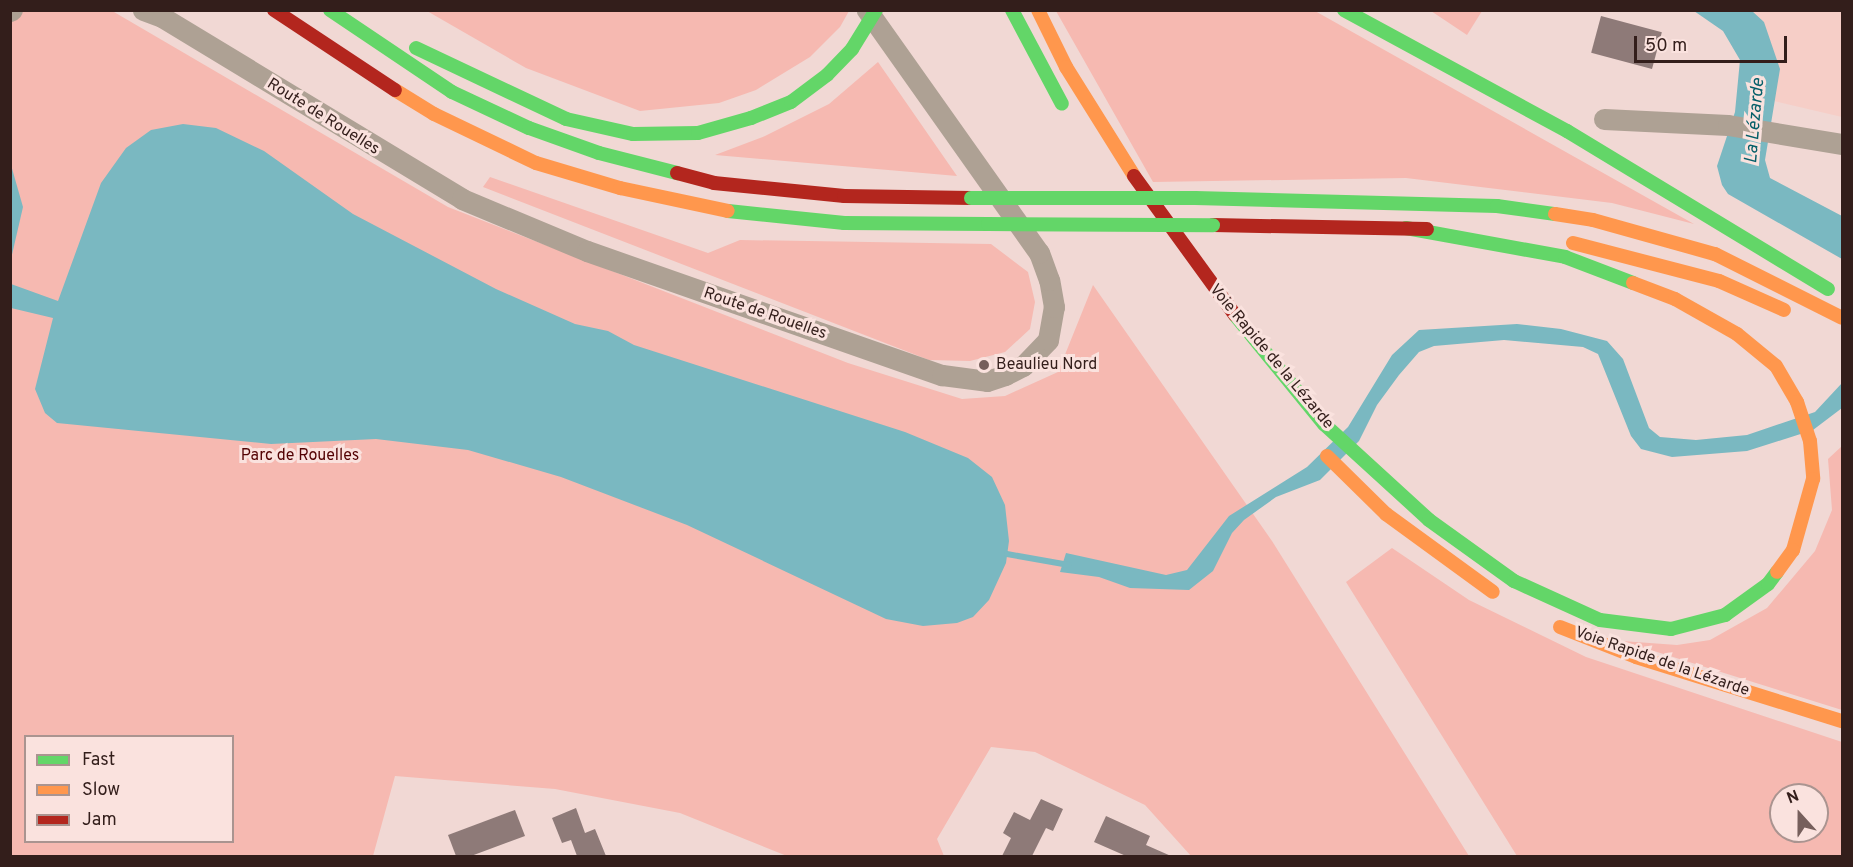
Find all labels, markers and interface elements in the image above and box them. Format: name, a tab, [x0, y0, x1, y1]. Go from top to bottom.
scale bar	[1637, 24, 1790, 62]
text: 50 m	[1645, 35, 1687, 58]
street label: Route de Rouelles	[263, 75, 383, 159]
water label: La Lézarde	[1742, 77, 1770, 165]
street label: Voie Rapide de la Lézarde	[1205, 281, 1337, 433]
street label: Route de Rouelles	[701, 284, 829, 344]
place label: Beaulieu Nord	[996, 355, 1097, 375]
marker: Beaulieu Nord	[977, 358, 991, 372]
park label: Parc de Rouelles	[241, 446, 359, 466]
street label: Voie Rapide de la Lézarde	[1572, 623, 1752, 701]
legend	[24, 735, 234, 843]
text: Fast	[82, 749, 115, 772]
text: Slow	[82, 779, 120, 802]
north arrow	[1769, 783, 1829, 843]
text: N	[1784, 787, 1802, 809]
text: Jam	[82, 809, 117, 832]

